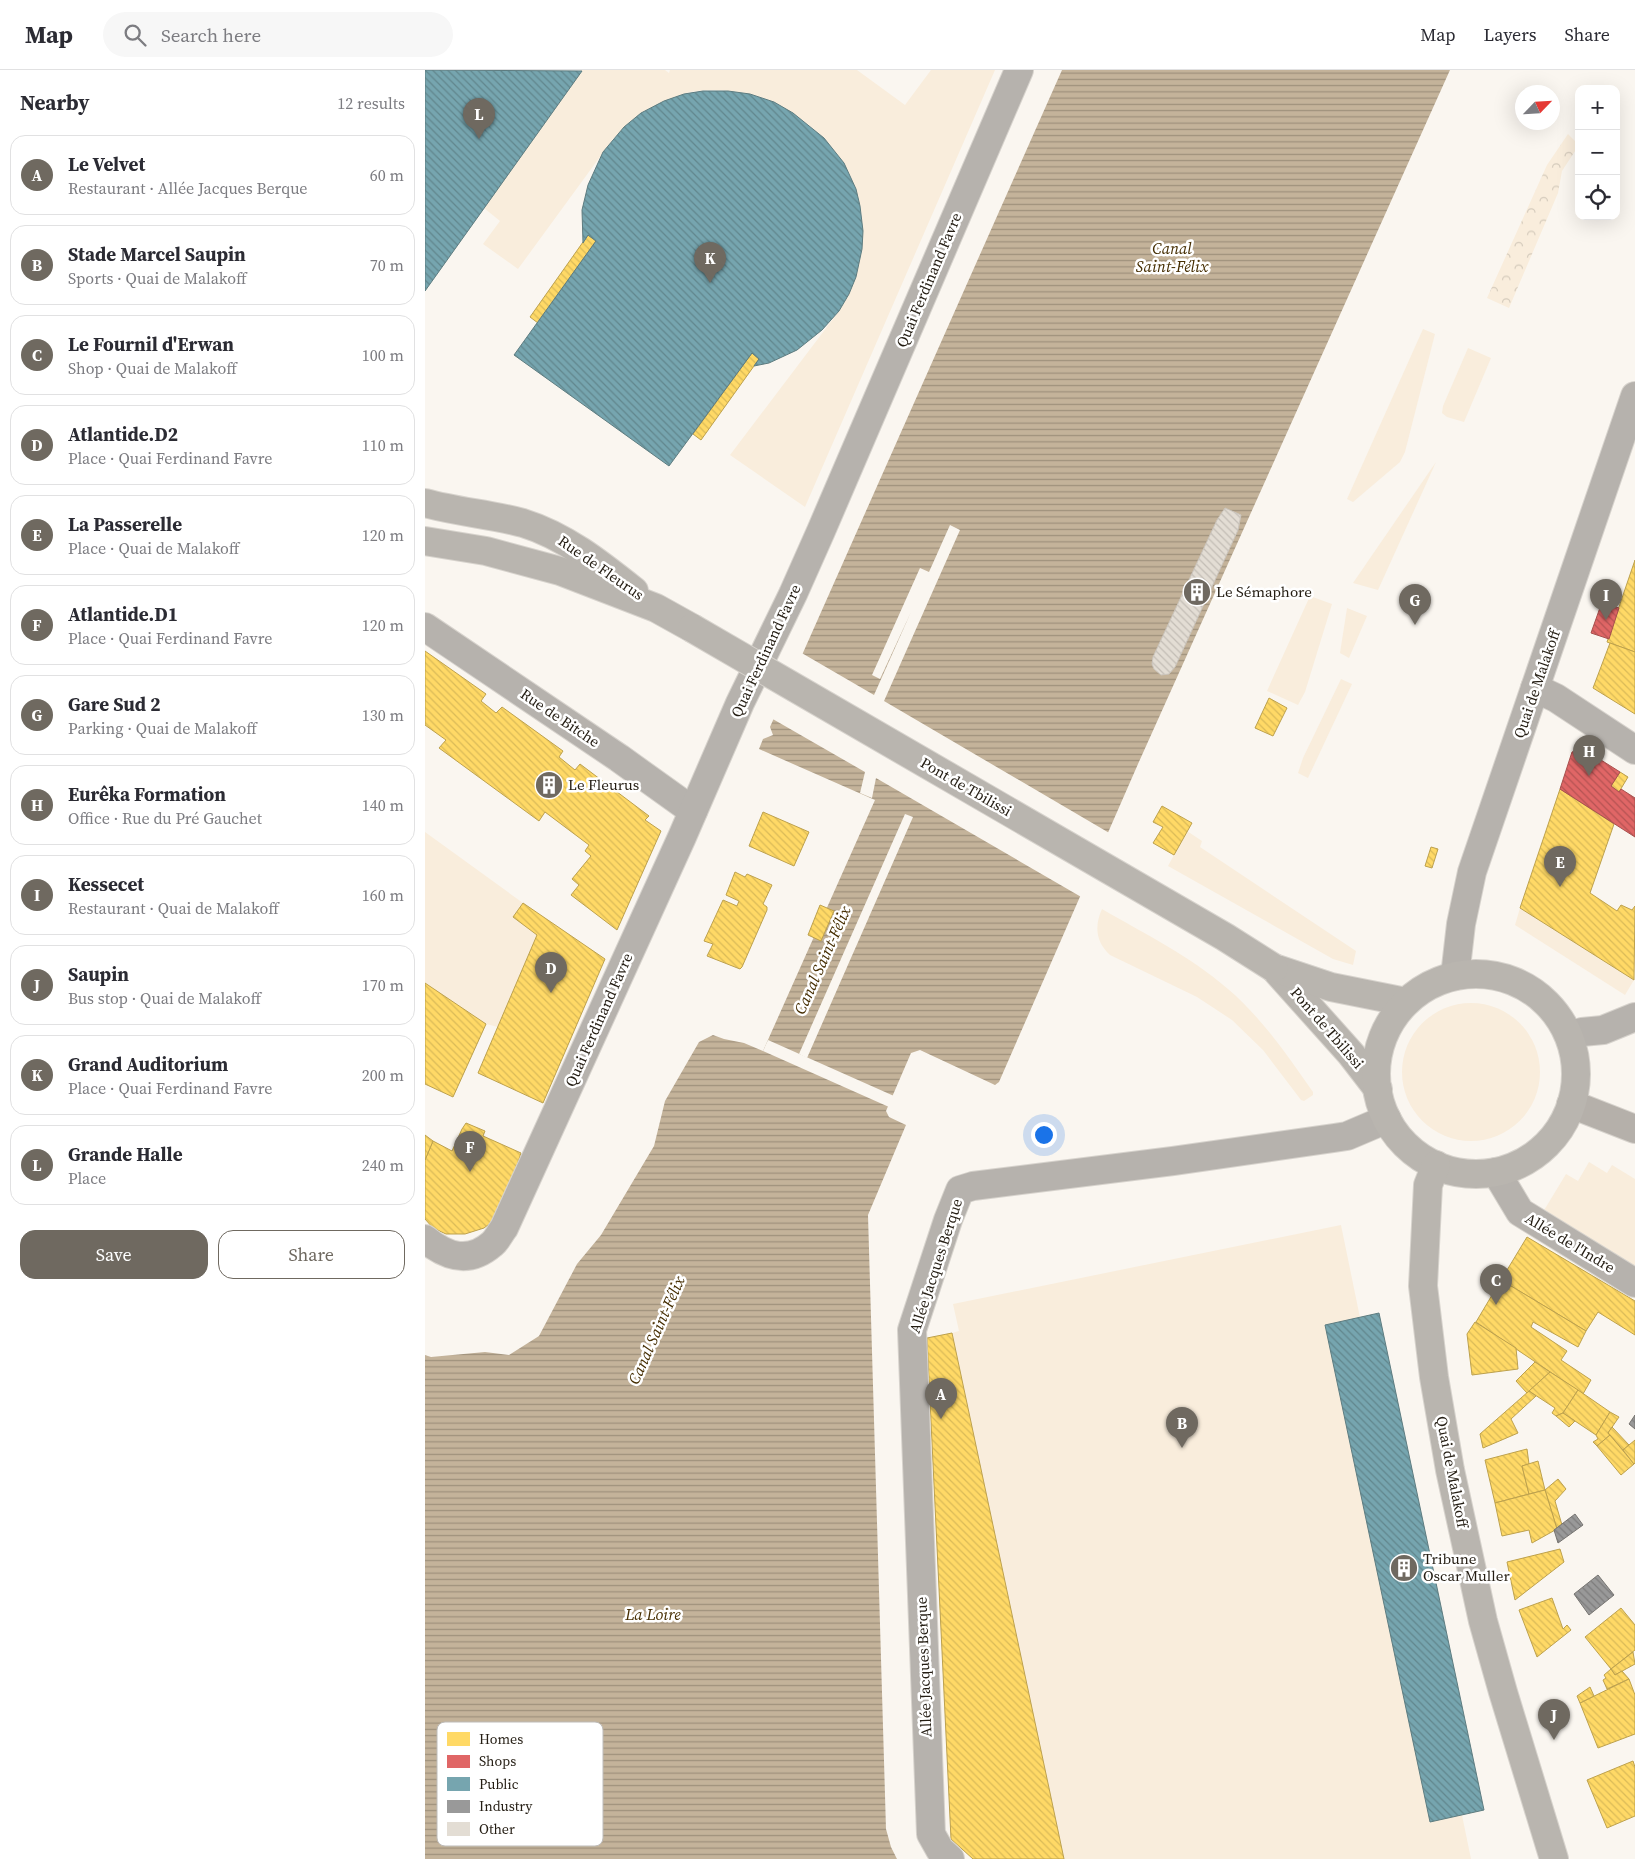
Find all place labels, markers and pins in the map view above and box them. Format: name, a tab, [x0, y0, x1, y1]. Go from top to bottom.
pin: L	[463, 98, 495, 139]
pin: K	[694, 242, 726, 283]
building icon: Le Sémaphore	[1182, 577, 1212, 607]
pin: I	[1590, 579, 1622, 620]
place label: Le Sémaphore	[1216, 581, 1312, 602]
pin: G	[1399, 584, 1431, 625]
pin: H	[1573, 735, 1605, 776]
building icon: Le Fleurus	[534, 770, 564, 800]
place label: Le Fleurus	[568, 774, 639, 795]
pin: E	[1544, 846, 1576, 887]
pin: D	[535, 952, 567, 993]
pin: F	[454, 1131, 486, 1172]
pin: C	[1480, 1264, 1512, 1305]
pin: A	[925, 1378, 957, 1419]
pin: B	[1166, 1407, 1198, 1448]
place label: Tribune Oscar Muller	[1423, 1548, 1510, 1586]
building icon: Tribune Oscar Muller	[1389, 1553, 1419, 1583]
pin: J	[1538, 1699, 1570, 1740]

